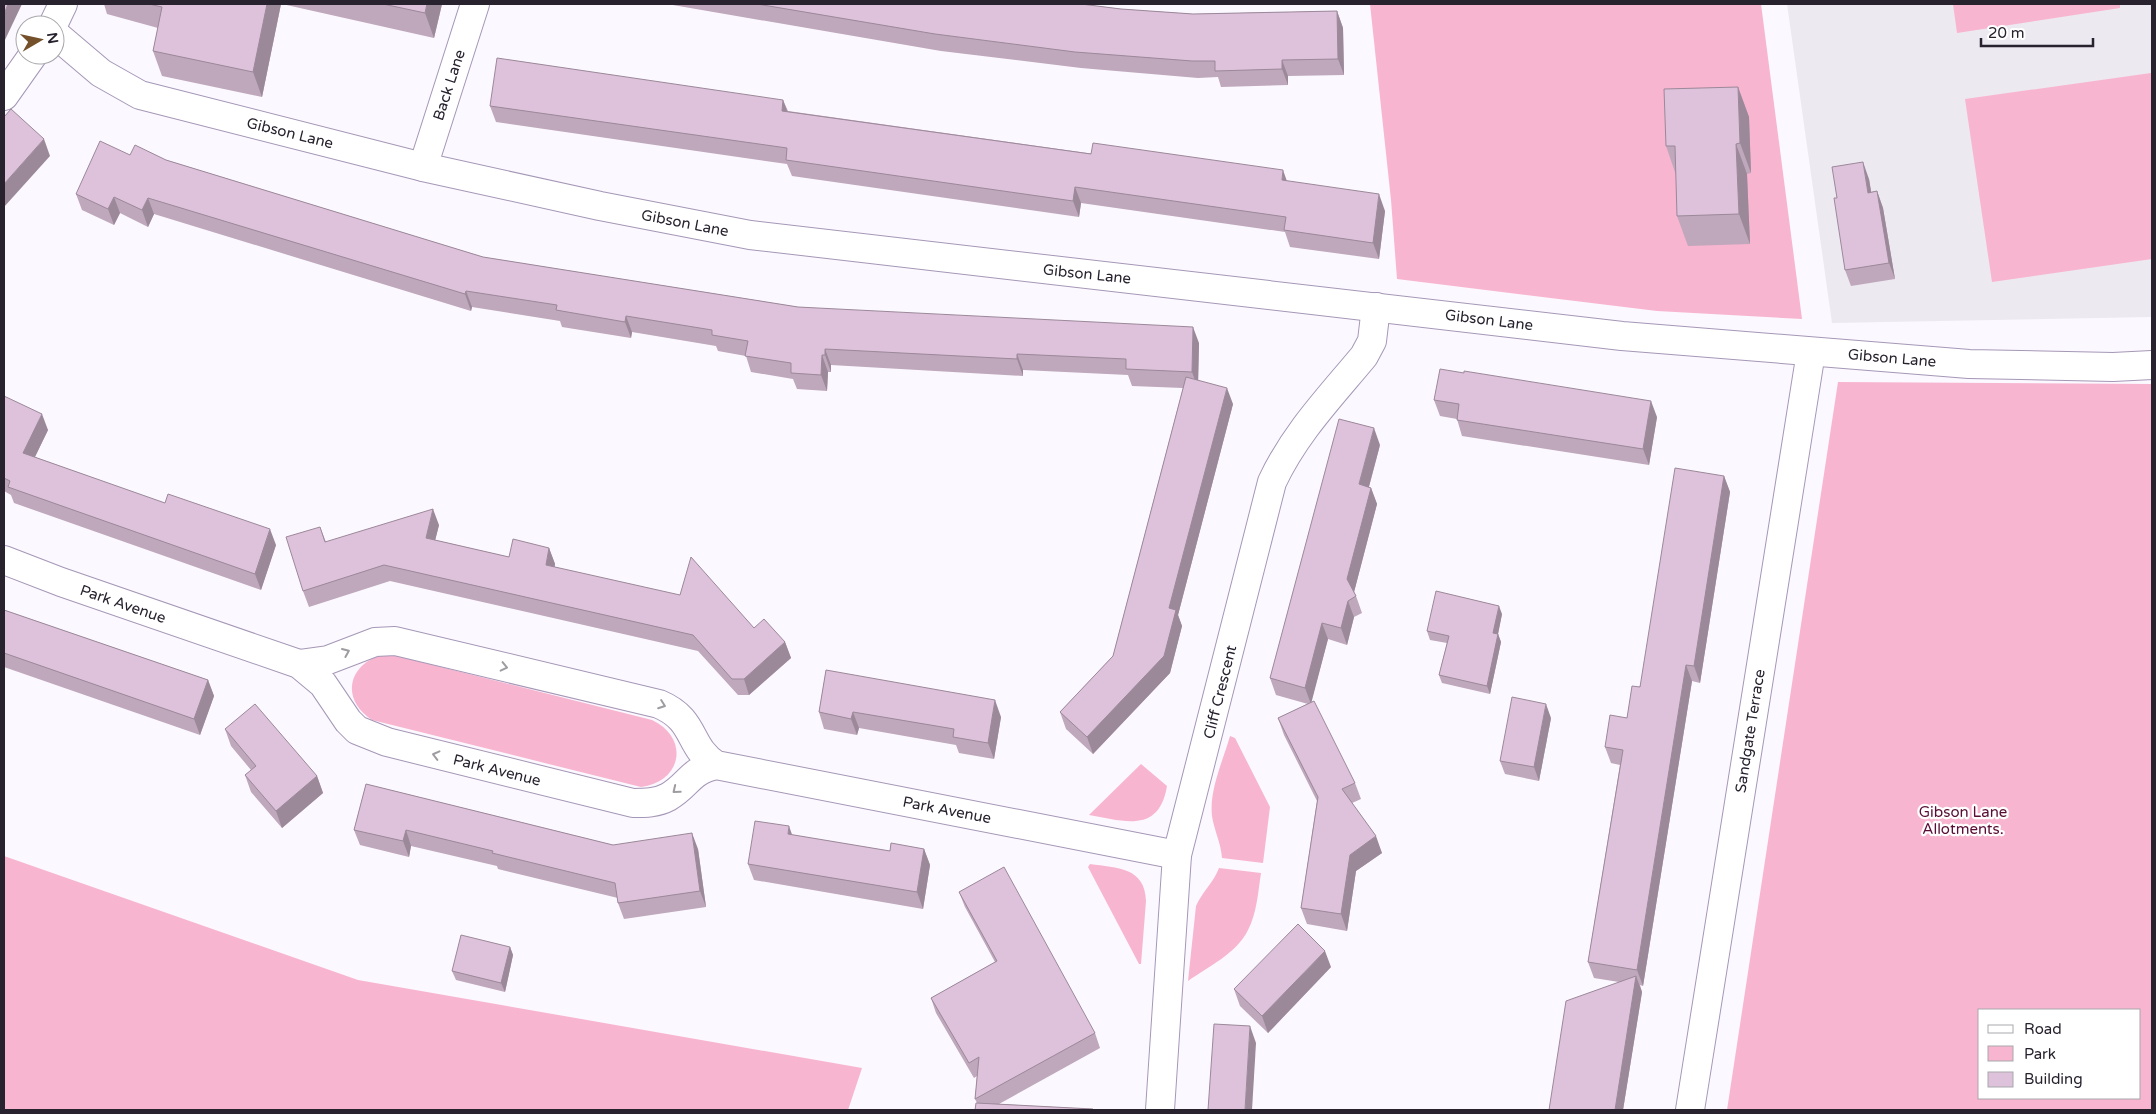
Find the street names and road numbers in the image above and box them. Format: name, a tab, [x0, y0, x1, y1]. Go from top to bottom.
street label: Back Lane	[429, 47, 469, 123]
street label: Gibson Lane	[245, 114, 335, 152]
street label: Gibson Lane	[640, 206, 730, 240]
street label: Gibson Lane	[1042, 260, 1132, 288]
street label: Gibson Lane	[1444, 306, 1534, 334]
street label: Gibson Lane	[1847, 345, 1937, 371]
street label: Park Avenue	[78, 581, 168, 627]
street label: Cliff Crescent	[1200, 643, 1240, 741]
street label: Sandgate Terrace	[1731, 668, 1769, 794]
street label: Park Avenue	[451, 750, 543, 790]
street label: Park Avenue	[901, 793, 993, 827]

